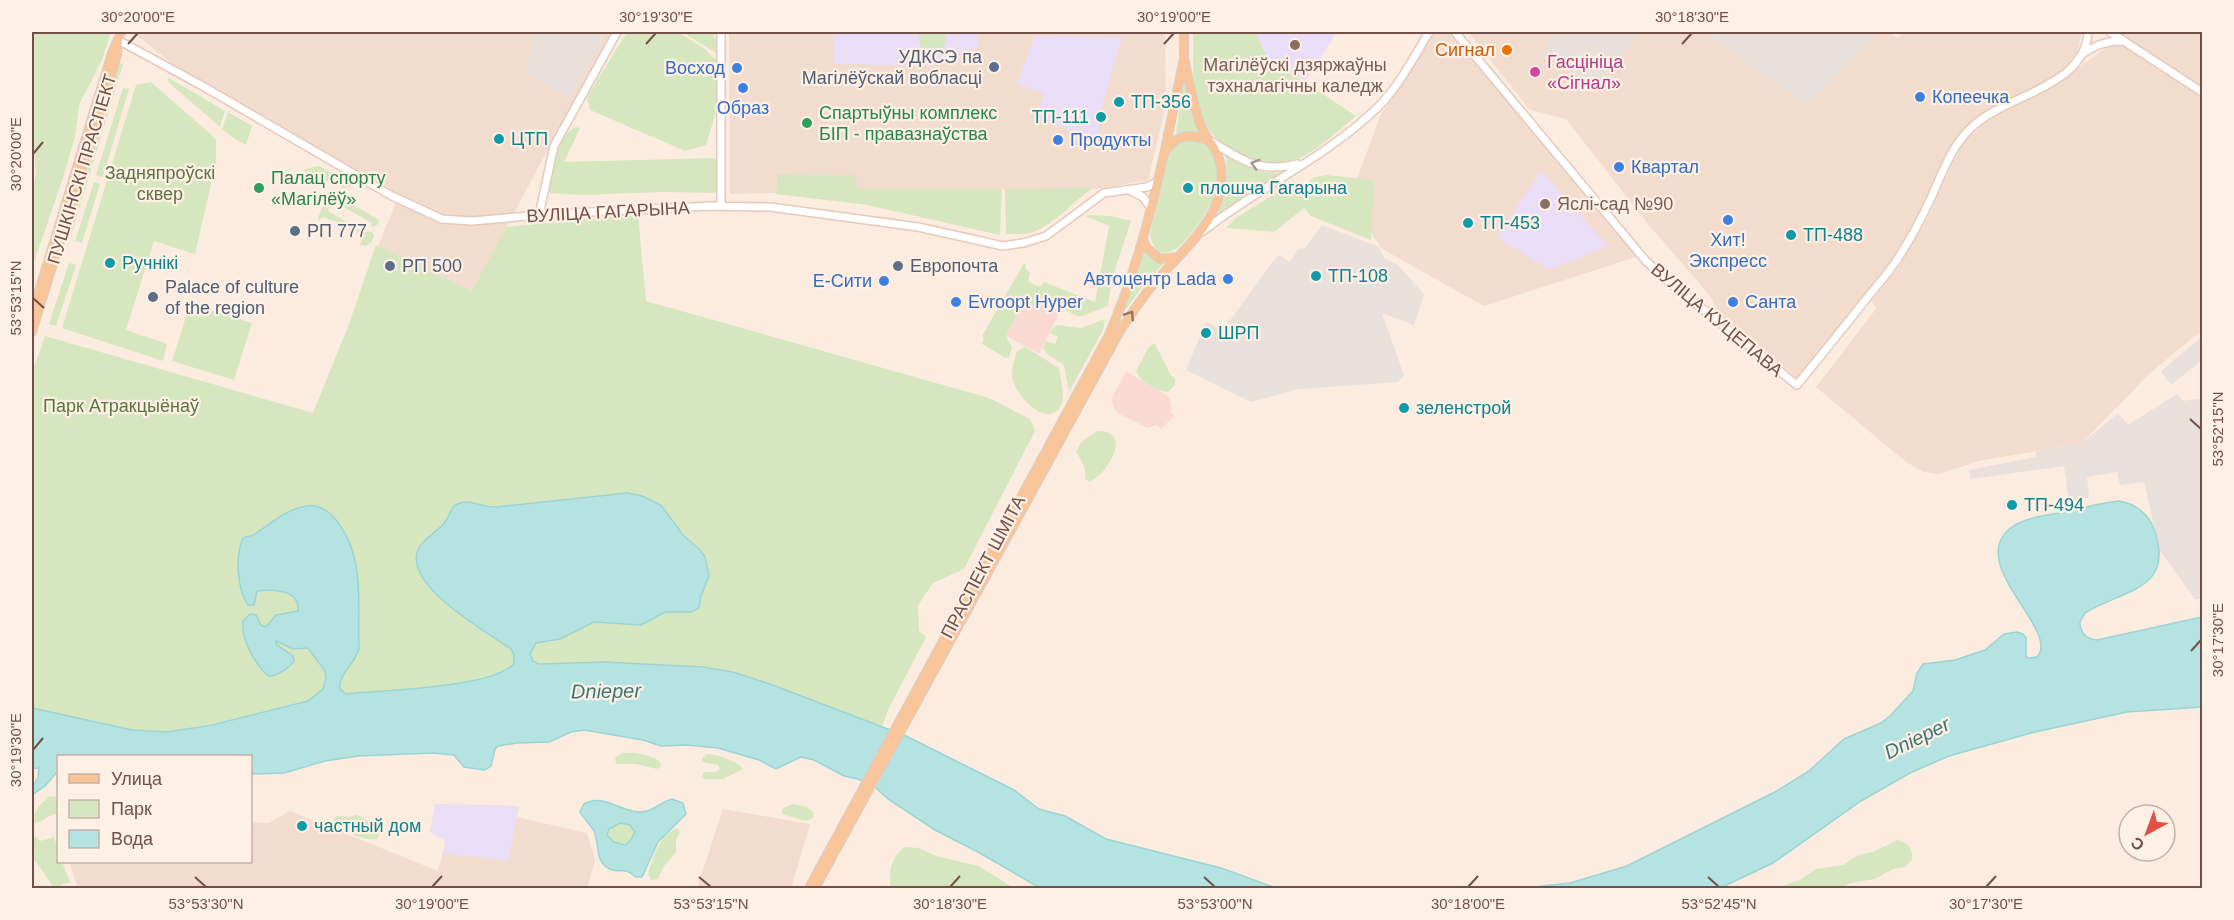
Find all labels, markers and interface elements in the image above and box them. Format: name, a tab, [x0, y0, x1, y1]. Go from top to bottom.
text: 30°20'00"E	[101, 8, 175, 25]
text: 30°19'30"E	[619, 8, 693, 25]
text: 30°19'00"E	[1137, 8, 1211, 25]
text: 30°18'30"E	[1655, 8, 1729, 25]
marker: Магілёўскі дзяржаўны тэхналагічны каледж	[1288, 38, 1302, 52]
place label: Сигнал	[1435, 40, 1495, 60]
marker: Сигнал	[1500, 43, 1514, 57]
place label: УДКСЭ па Магілёўскай вобласці	[802, 47, 983, 88]
place label: Гасцініца «Сігнал»	[1547, 52, 1624, 93]
place label: Магілёўскі дзяржаўны тэхналагічны каледж	[1203, 55, 1387, 96]
place label: Восход	[665, 58, 725, 78]
marker: УДКСЭ па Магілёўскай вобласці	[987, 60, 1001, 74]
marker: Восход	[730, 61, 744, 75]
marker: Гасцініца «Сігнал»	[1528, 65, 1542, 79]
street label: ПУШКІНСКІ ПРАСПЕКТ	[44, 72, 120, 266]
marker: Образ	[736, 81, 750, 95]
place label: Копеечка	[1932, 87, 2010, 107]
marker: Копеечка	[1913, 90, 1927, 104]
place label: ТП-356	[1131, 92, 1191, 112]
marker: ТП-356	[1112, 95, 1126, 109]
place label: Образ	[717, 98, 769, 118]
place label: Спартыўны комплекс БІП - правазнаўства	[819, 103, 997, 144]
place label: ТП-111	[1032, 107, 1089, 127]
marker: ТП-111	[1094, 110, 1108, 124]
marker: Спартыўны комплекс БІП - правазнаўства	[800, 116, 814, 130]
text: 30°20'00"E	[7, 117, 24, 191]
place label: ЦТП	[511, 129, 548, 149]
place label: Продукты	[1070, 130, 1151, 150]
marker: ЦТП	[492, 132, 506, 146]
marker: Продукты	[1051, 133, 1065, 147]
place label: Квартал	[1631, 157, 1699, 177]
one-way arrow	[1250, 159, 1261, 171]
marker: Квартал	[1612, 160, 1626, 174]
park label: Задняпроўскі сквер	[105, 163, 215, 204]
place label: Палац спорту «Магілёў»	[271, 168, 386, 209]
place label: плошча Гагарына	[1200, 178, 1348, 198]
marker: Палац спорту «Магілёў»	[252, 181, 266, 195]
marker: плошча Гагарына	[1181, 181, 1195, 195]
place label: Яслі-сад №90	[1557, 194, 1673, 214]
marker: Яслі-сад №90	[1538, 197, 1552, 211]
street label: ВУЛІЦА ГАГАРЫНА	[526, 198, 690, 226]
place label: ТП-453	[1480, 213, 1540, 233]
marker: Хит! Экспресс	[1721, 213, 1735, 227]
marker: ТП-453	[1461, 216, 1475, 230]
place label: РП 777	[307, 221, 367, 241]
marker: РП 777	[288, 224, 302, 238]
place label: ТП-488	[1803, 225, 1863, 245]
marker: ТП-488	[1784, 228, 1798, 242]
place label: Хит! Экспресс	[1689, 230, 1767, 271]
place label: Ручнікі	[122, 253, 178, 273]
marker: Ручнікі	[103, 256, 117, 270]
place label: РП 500	[402, 256, 462, 276]
place label: Европочта	[910, 256, 999, 276]
marker: РП 500	[383, 259, 397, 273]
marker: Европочта	[891, 259, 905, 273]
street label: ВУЛІЦА КУЦЕПАВА	[1647, 259, 1787, 381]
text: 53°53'15"N	[7, 260, 24, 336]
place label: ТП-108	[1328, 266, 1388, 286]
place label: Автоцентр Lada	[1083, 269, 1217, 289]
marker: ТП-108	[1309, 269, 1323, 283]
place label: Е-Сити	[813, 271, 872, 291]
marker: Автоцентр Lada	[1221, 272, 1235, 286]
marker: Е-Сити	[877, 274, 891, 288]
place label: Palace of culture of the region	[165, 277, 299, 318]
marker: Palace of culture of the region	[146, 290, 160, 304]
place label: Evroopt Hyper	[968, 292, 1083, 312]
place label: Санта	[1745, 292, 1797, 312]
marker: Evroopt Hyper	[949, 295, 963, 309]
marker: Санта	[1726, 295, 1740, 309]
one-way arrow	[1123, 310, 1134, 321]
place label: ШРП	[1218, 323, 1259, 343]
marker: ШРП	[1199, 326, 1213, 340]
text: 53°52'15"N	[2209, 391, 2226, 467]
park label: Парк Атракцыёнаў	[43, 396, 199, 416]
place label: зеленстрой	[1416, 398, 1511, 418]
marker: зеленстрой	[1397, 401, 1411, 415]
street label: ПРАСПЕКТ ШМІТА	[937, 492, 1029, 642]
place label: ТП-494	[2024, 495, 2084, 515]
marker: ТП-494	[2005, 498, 2019, 512]
text: 30°17'30"E	[2209, 603, 2226, 677]
water label: Dnieper	[571, 679, 643, 703]
water label: Dnieper	[1881, 712, 1954, 763]
text: 30°19'30"E	[7, 713, 24, 787]
legend	[57, 755, 252, 863]
text: Улица	[111, 769, 163, 789]
text: Парк	[111, 799, 152, 819]
north arrow	[2117, 803, 2177, 863]
place label: частный дом	[314, 816, 421, 836]
marker: частный дом	[295, 819, 309, 833]
text: Вода	[111, 829, 154, 849]
text: С	[2127, 833, 2147, 854]
text: 53°53'30"N	[168, 895, 244, 912]
text: 30°19'00"E	[395, 895, 469, 912]
text: 53°53'15"N	[673, 895, 749, 912]
text: 30°18'30"E	[913, 895, 987, 912]
text: 53°53'00"N	[1177, 895, 1253, 912]
text: 30°18'00"E	[1431, 895, 1505, 912]
text: 53°52'45"N	[1681, 895, 1757, 912]
text: 30°17'30"E	[1949, 895, 2023, 912]

